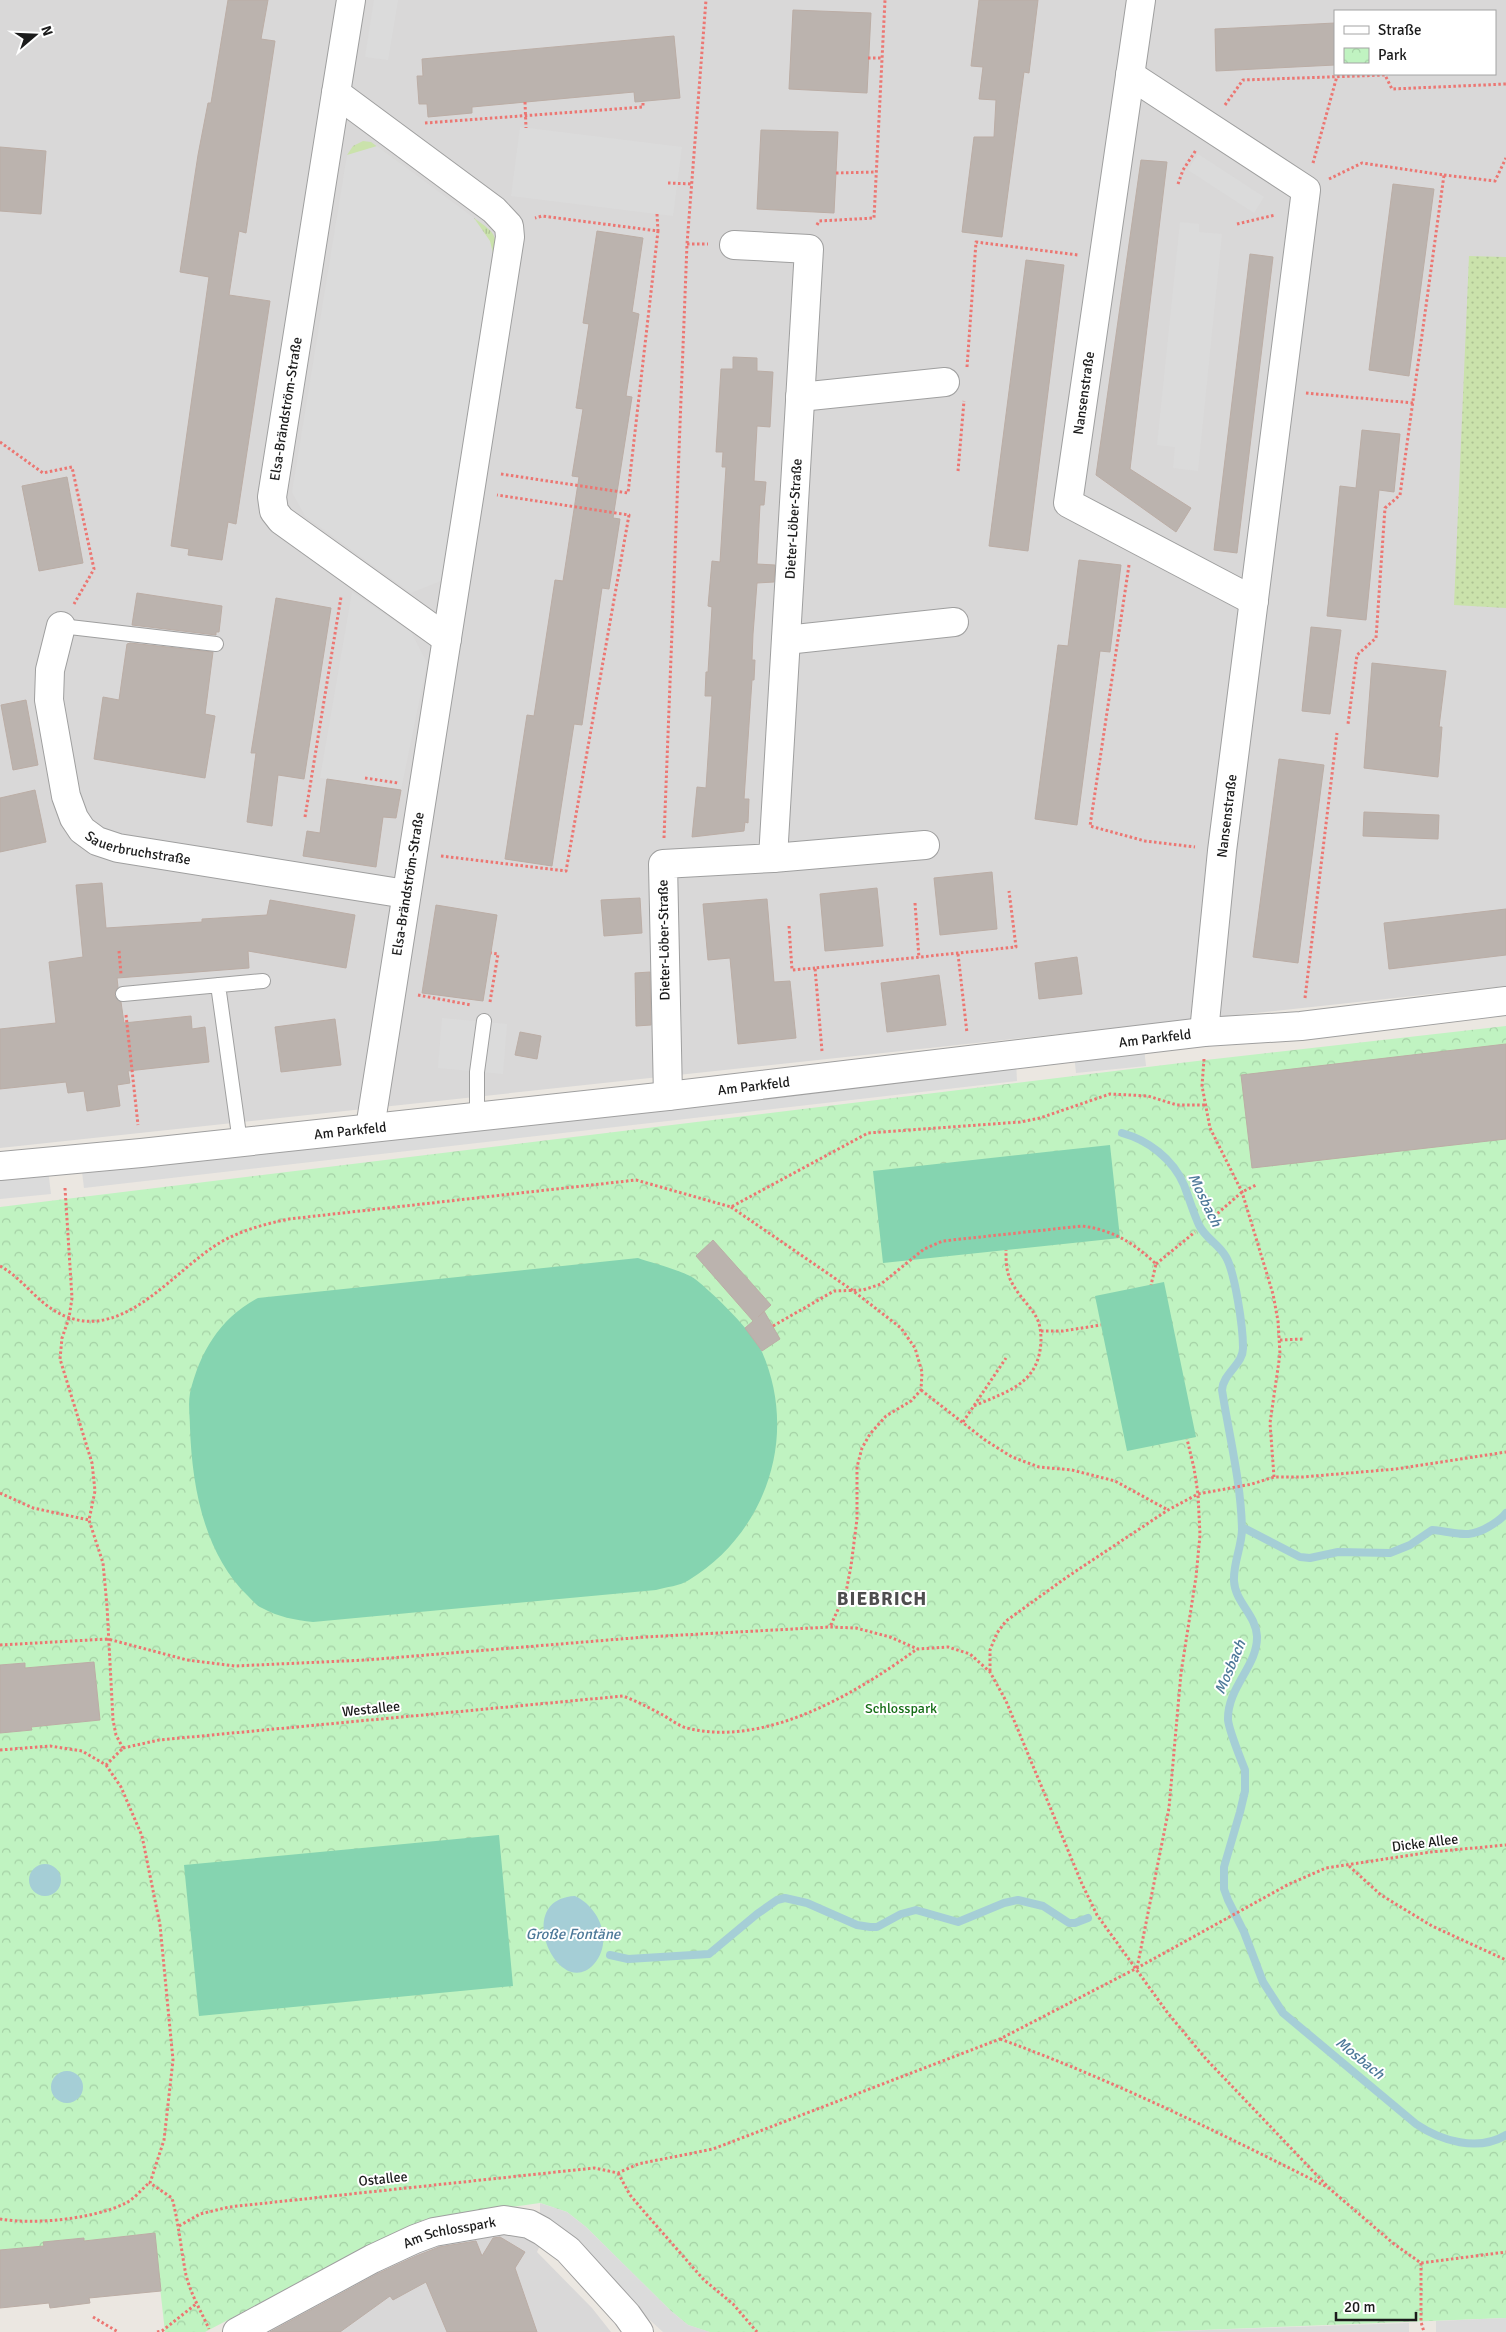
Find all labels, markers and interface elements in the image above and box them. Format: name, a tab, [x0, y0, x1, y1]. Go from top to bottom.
north arrow	[10, 10, 60, 60]
legend	[1334, 10, 1496, 75]
text: Straße	[1378, 21, 1422, 39]
text: N	[37, 24, 56, 38]
text: Park	[1378, 46, 1407, 64]
street label: Elsa-Brändström-Straße	[266, 336, 306, 482]
street label: Nansenstraße	[1070, 350, 1098, 436]
street label: Dieter-Löber-Straße	[781, 458, 805, 580]
street label: Nansenstraße	[1213, 773, 1241, 859]
street label: Elsa-Brändström-Straße	[388, 811, 428, 957]
street label: Sauerbruchstraße	[82, 827, 192, 868]
street label: Dieter-Löber-Straße	[654, 879, 674, 1001]
street label: Am Parkfeld	[1118, 1025, 1192, 1051]
street label: Am Parkfeld	[717, 1073, 791, 1099]
street label: Am Parkfeld	[313, 1118, 387, 1143]
water label: Mosbach	[1184, 1170, 1226, 1230]
district label: BIEBRICH	[837, 1587, 927, 1611]
water label: Mosbach	[1211, 1636, 1250, 1697]
street label: Westallee	[341, 1697, 401, 1721]
park label: Schlosspark	[865, 1700, 937, 1717]
street label: Dicke Allee	[1391, 1831, 1459, 1855]
water label: Große Fontäne	[526, 1925, 622, 1943]
water label: Mosbach	[1332, 2033, 1389, 2084]
street label: Ostallee	[358, 2168, 408, 2190]
street label: Am Schlosspark	[400, 2213, 497, 2252]
scale bar	[1336, 2290, 1416, 2322]
text: 20 m	[1344, 2298, 1375, 2316]

